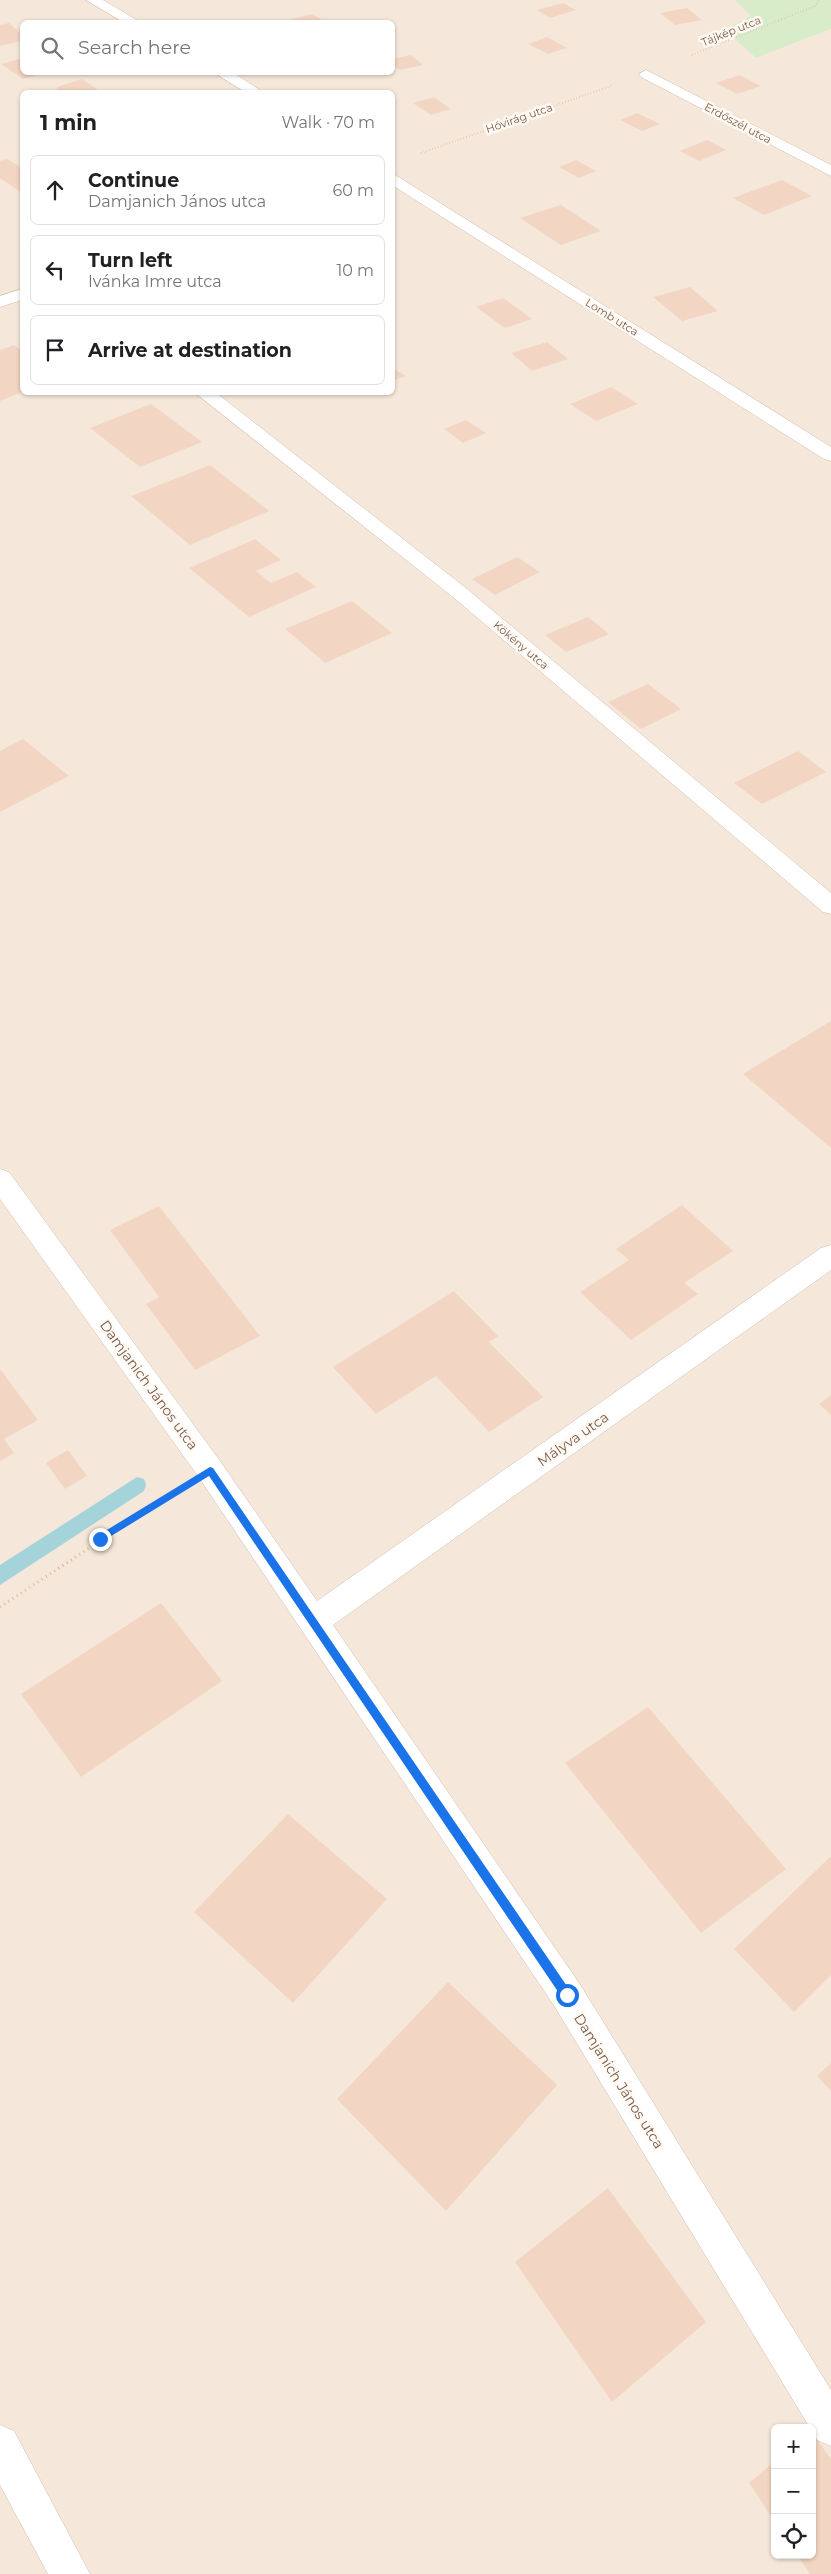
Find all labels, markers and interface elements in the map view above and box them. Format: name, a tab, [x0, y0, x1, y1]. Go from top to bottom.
street label: Tájkép utca	[699, 13, 763, 49]
search box	[20, 20, 395, 75]
icon: search	[38, 34, 66, 62]
text: Search here	[78, 36, 191, 59]
street label: Hóvirág utca	[484, 100, 554, 136]
street label: Erdőszél utca	[702, 100, 774, 146]
text: 1 min	[40, 110, 97, 135]
text: Walk · 70 m	[282, 113, 375, 132]
text: Continue	[88, 169, 179, 192]
icon: ahead	[41, 176, 69, 204]
text: 60 m	[332, 181, 374, 200]
text: Damjanich János utca	[88, 192, 266, 211]
text: Turn left	[88, 249, 173, 272]
icon: left	[41, 256, 69, 284]
text: 10 m	[336, 261, 374, 280]
text: Ivánka Imre utca	[88, 272, 222, 291]
street label: Lomb utca	[583, 295, 641, 339]
icon: arrive	[41, 336, 69, 364]
text: Arrive at destination	[88, 339, 292, 362]
street label: Kökény utca	[491, 618, 551, 672]
street label: Damjanich János utca	[96, 1317, 202, 1453]
street label: Mályva utca	[534, 1408, 612, 1470]
route end	[89, 1528, 112, 1551]
route start	[556, 1984, 579, 2007]
street label: Damjanich János utca	[570, 2010, 668, 2152]
map controls	[771, 2424, 816, 2559]
button: +	[771, 2424, 816, 2469]
button: −	[771, 2469, 816, 2514]
button: locate	[771, 2514, 816, 2559]

